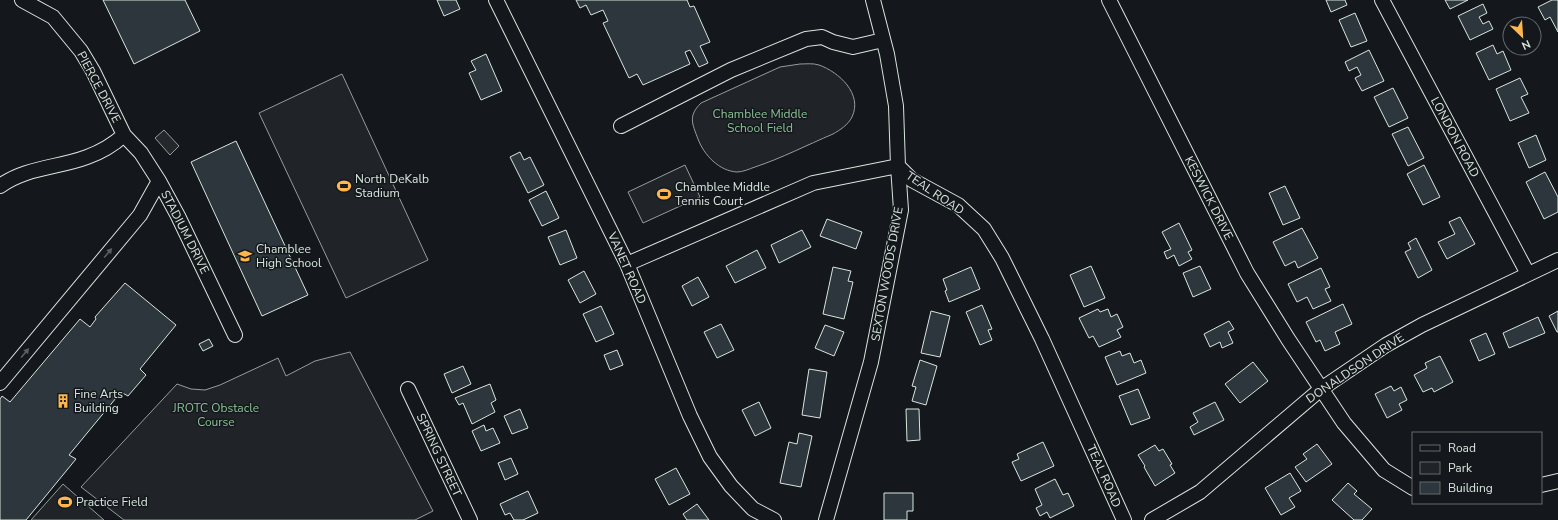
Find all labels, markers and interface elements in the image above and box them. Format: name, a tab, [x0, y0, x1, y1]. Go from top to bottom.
north arrow	[1502, 16, 1542, 56]
text: N	[1519, 36, 1533, 53]
street label: PIERCE DRIVE	[73, 48, 125, 126]
street label: LONDON ROAD	[1427, 94, 1483, 180]
park label: Chamblee Middle School Field	[713, 106, 807, 136]
street label: KESWICK DRIVE	[1181, 153, 1237, 243]
street label: TEAL ROAD	[903, 168, 967, 218]
place label: North DeKalb Stadium	[355, 171, 429, 201]
sports icon: North DeKalb Stadium	[336, 178, 352, 194]
place label: Chamblee Middle Tennis Court	[675, 179, 770, 209]
sports icon: Chamblee Middle Tennis Court	[656, 186, 672, 202]
street label: STADIUM DRIVE	[157, 188, 213, 276]
street label: SEXTON WOODS DRIVE	[867, 206, 907, 342]
street label: VANET ROAD	[604, 229, 650, 307]
place label: Chamblee High School	[256, 241, 322, 271]
one-way arrow	[104, 248, 113, 259]
school or university icon: Chamblee High School	[237, 248, 253, 264]
street label: DONALDSON DRIVE	[1303, 329, 1407, 407]
one-way arrow	[21, 348, 29, 359]
place label: Fine Arts Building	[74, 386, 123, 416]
building icon: Fine Arts Building	[55, 393, 71, 409]
park label: JROTC Obstacle Course	[172, 400, 259, 430]
street label: SPRING STREET	[413, 411, 466, 500]
legend	[1412, 432, 1542, 504]
text: Road	[1448, 440, 1476, 456]
street label: TEAL ROAD	[1083, 442, 1125, 510]
text: Park	[1448, 460, 1473, 476]
text: Building	[1448, 480, 1493, 496]
sports icon: Practice Field	[57, 494, 73, 510]
place label: Practice Field	[76, 494, 148, 510]

